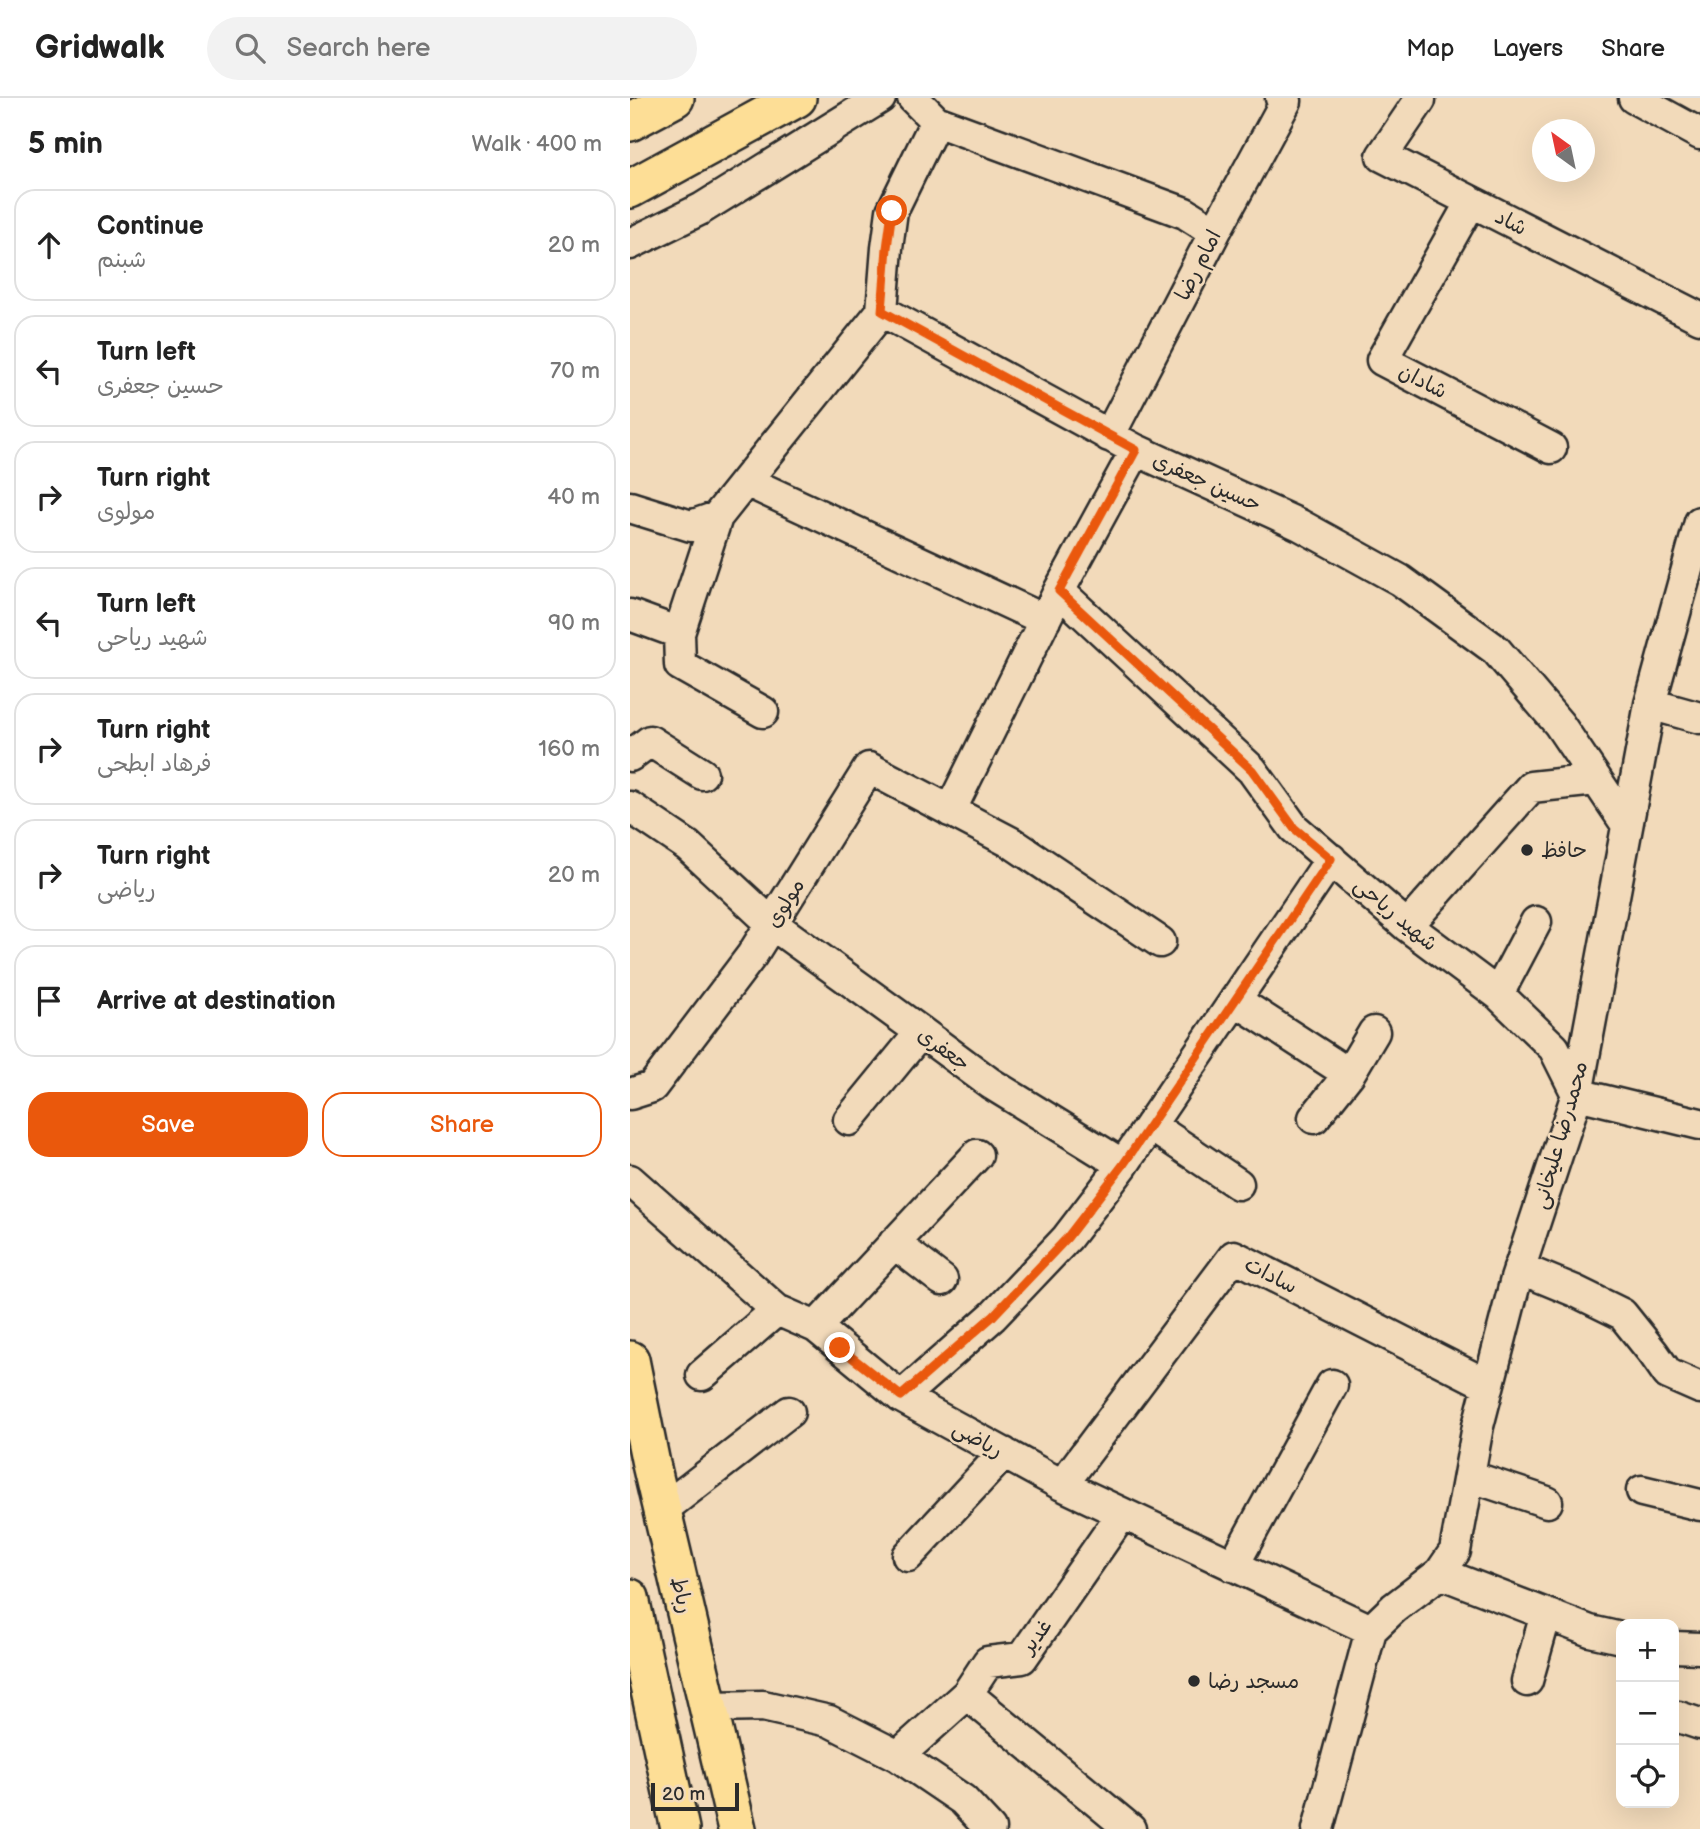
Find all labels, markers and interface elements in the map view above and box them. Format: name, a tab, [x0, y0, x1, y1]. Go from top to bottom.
search box	[207, 17, 697, 80]
text: Gridwalk	[35, 28, 165, 68]
icon: search	[231, 29, 269, 67]
text: Search here	[287, 33, 431, 64]
text: Map	[1406, 34, 1454, 63]
text: Layers	[1492, 34, 1563, 63]
text: Share	[1601, 34, 1665, 63]
north arrow	[1532, 119, 1595, 182]
text: 5 min	[28, 126, 103, 162]
text: Walk · 400 m	[472, 130, 602, 158]
route start	[876, 195, 907, 226]
street label: شاد	[1491, 204, 1531, 241]
text: Continue	[97, 211, 204, 242]
icon: ahead	[30, 226, 68, 264]
street label: امام رضا	[1170, 226, 1229, 306]
text: 20 m	[548, 231, 600, 259]
text: شبنم	[97, 246, 146, 274]
text: Turn left	[97, 337, 196, 368]
icon: left	[30, 352, 68, 390]
text: 70 m	[550, 357, 600, 385]
street label: شادان	[1394, 359, 1451, 404]
text: حسین جعفری	[97, 372, 224, 400]
street label: حسین جعفری	[1149, 447, 1265, 517]
text: Turn right	[97, 463, 210, 494]
icon: right	[30, 478, 68, 516]
text: 40 m	[547, 483, 600, 511]
text: مولوی	[97, 498, 155, 526]
text: Turn left	[97, 589, 196, 620]
icon: left	[30, 604, 68, 642]
text: 90 m	[548, 609, 600, 637]
text: شهید ریاحی	[97, 624, 208, 652]
text: Turn right	[97, 715, 210, 746]
icon: right	[30, 730, 68, 768]
text: 160 m	[538, 735, 600, 763]
text: فرهاد ابطحی	[97, 750, 212, 778]
place label: حافظ	[1541, 838, 1587, 863]
text: Turn right	[97, 841, 210, 872]
marker: حافظ	[1519, 842, 1535, 858]
icon: right	[30, 856, 68, 894]
text: 20 m	[548, 861, 600, 889]
street label: شهید ریاحی	[1348, 872, 1442, 957]
street label: مولوی	[761, 874, 810, 932]
text: ریاضی	[97, 876, 156, 904]
icon: arrive	[30, 982, 68, 1020]
text: Arrive at destination	[97, 986, 336, 1017]
street label: جعفری	[913, 1022, 975, 1077]
street label: محمدرضا علیخانی	[1527, 1058, 1594, 1212]
button: Save	[28, 1092, 308, 1157]
button: Share	[322, 1092, 602, 1157]
street label: سادات	[1240, 1252, 1301, 1299]
route end	[824, 1332, 855, 1363]
street label: ریاضی	[948, 1415, 1007, 1464]
street label: رباط	[665, 1574, 698, 1616]
street label: غدیر	[1014, 1614, 1057, 1660]
map controls	[1616, 1619, 1679, 1808]
button: +	[1616, 1619, 1679, 1682]
place label: مسجد رضا	[1208, 1669, 1299, 1694]
marker: مسجد رضا	[1186, 1673, 1202, 1689]
button: −	[1616, 1682, 1679, 1745]
button: locate	[1616, 1745, 1679, 1808]
scale bar	[651, 1780, 738, 1812]
text: 20 m	[662, 1783, 705, 1806]

